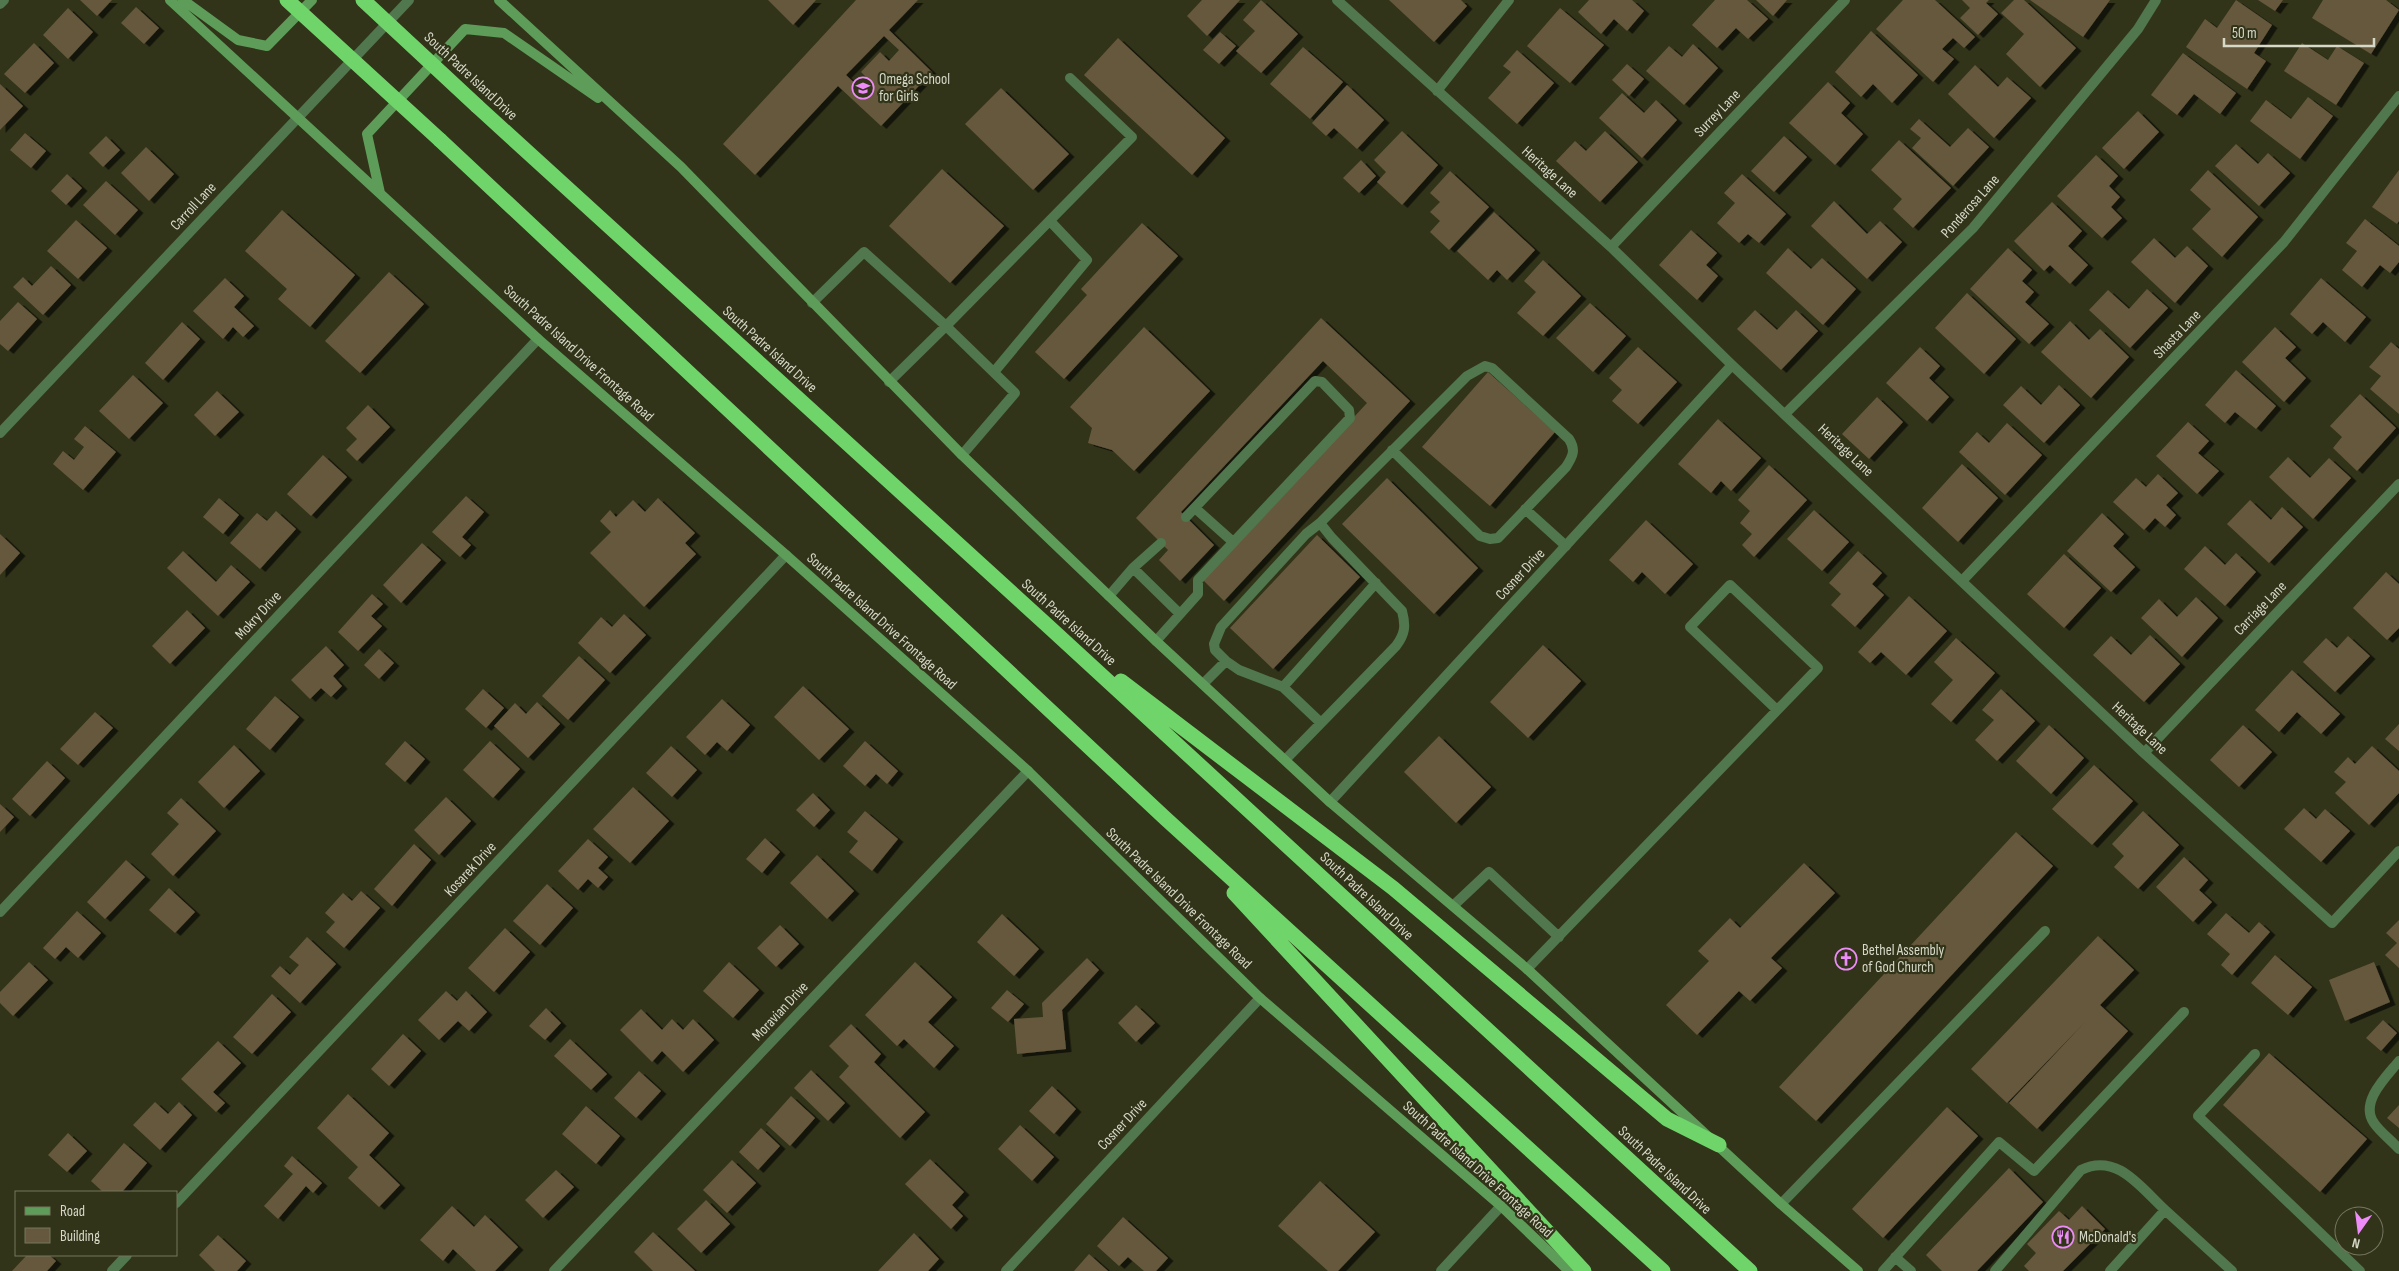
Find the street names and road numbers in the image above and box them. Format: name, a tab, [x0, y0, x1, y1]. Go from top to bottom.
street label: South Padre Island Drive	[420, 28, 521, 125]
street label: Surrey Lane	[1690, 86, 1745, 141]
street label: Heritage Lane	[1518, 142, 1582, 203]
street label: Ponderosa Lane	[1937, 171, 2004, 242]
street label: Carroll Lane	[166, 178, 220, 234]
street label: South Padre Island Drive Frontage Road	[500, 281, 658, 426]
street label: South Padre Island Drive	[718, 302, 821, 397]
street label: Shasta Lane	[2150, 306, 2205, 363]
street label: Heritage Lane	[1814, 420, 1877, 481]
street label: Cosner Drive	[1492, 544, 1549, 604]
street label: South Padre Island Drive Frontage Road	[803, 549, 961, 694]
street label: South Padre Island Drive	[1017, 575, 1120, 670]
street label: Carriage Lane	[2230, 577, 2291, 639]
street label: Mokry Drive	[231, 587, 286, 644]
street label: Heritage Lane	[2108, 698, 2171, 759]
street label: South Padre Island Drive Frontage Road	[1102, 824, 1256, 973]
street label: Kosarek Drive	[440, 838, 501, 901]
street label: South Padre Island Drive	[1316, 848, 1417, 945]
street label: Moravian Drive	[748, 978, 813, 1045]
street label: Cosner Drive	[1094, 1094, 1151, 1154]
street label: South Padre Island Drive Frontage Road	[1399, 1097, 1557, 1242]
street label: South Padre Island Drive	[1614, 1122, 1715, 1219]

